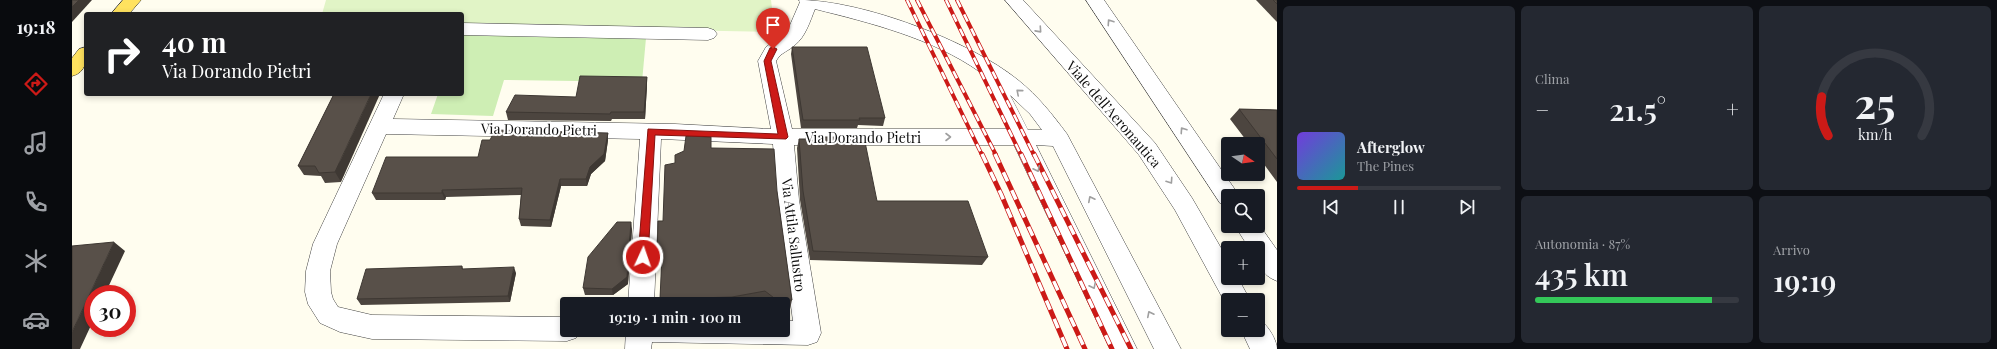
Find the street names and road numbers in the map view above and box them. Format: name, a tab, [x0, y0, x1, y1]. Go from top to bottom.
street label: Viale dell’Aeronautica	[1062, 56, 1166, 171]
street label: Via Dorando Pietri	[480, 118, 597, 140]
street label: Via Dorando Pietri	[804, 128, 921, 147]
street label: Via Attila Sallustro	[777, 176, 810, 293]

